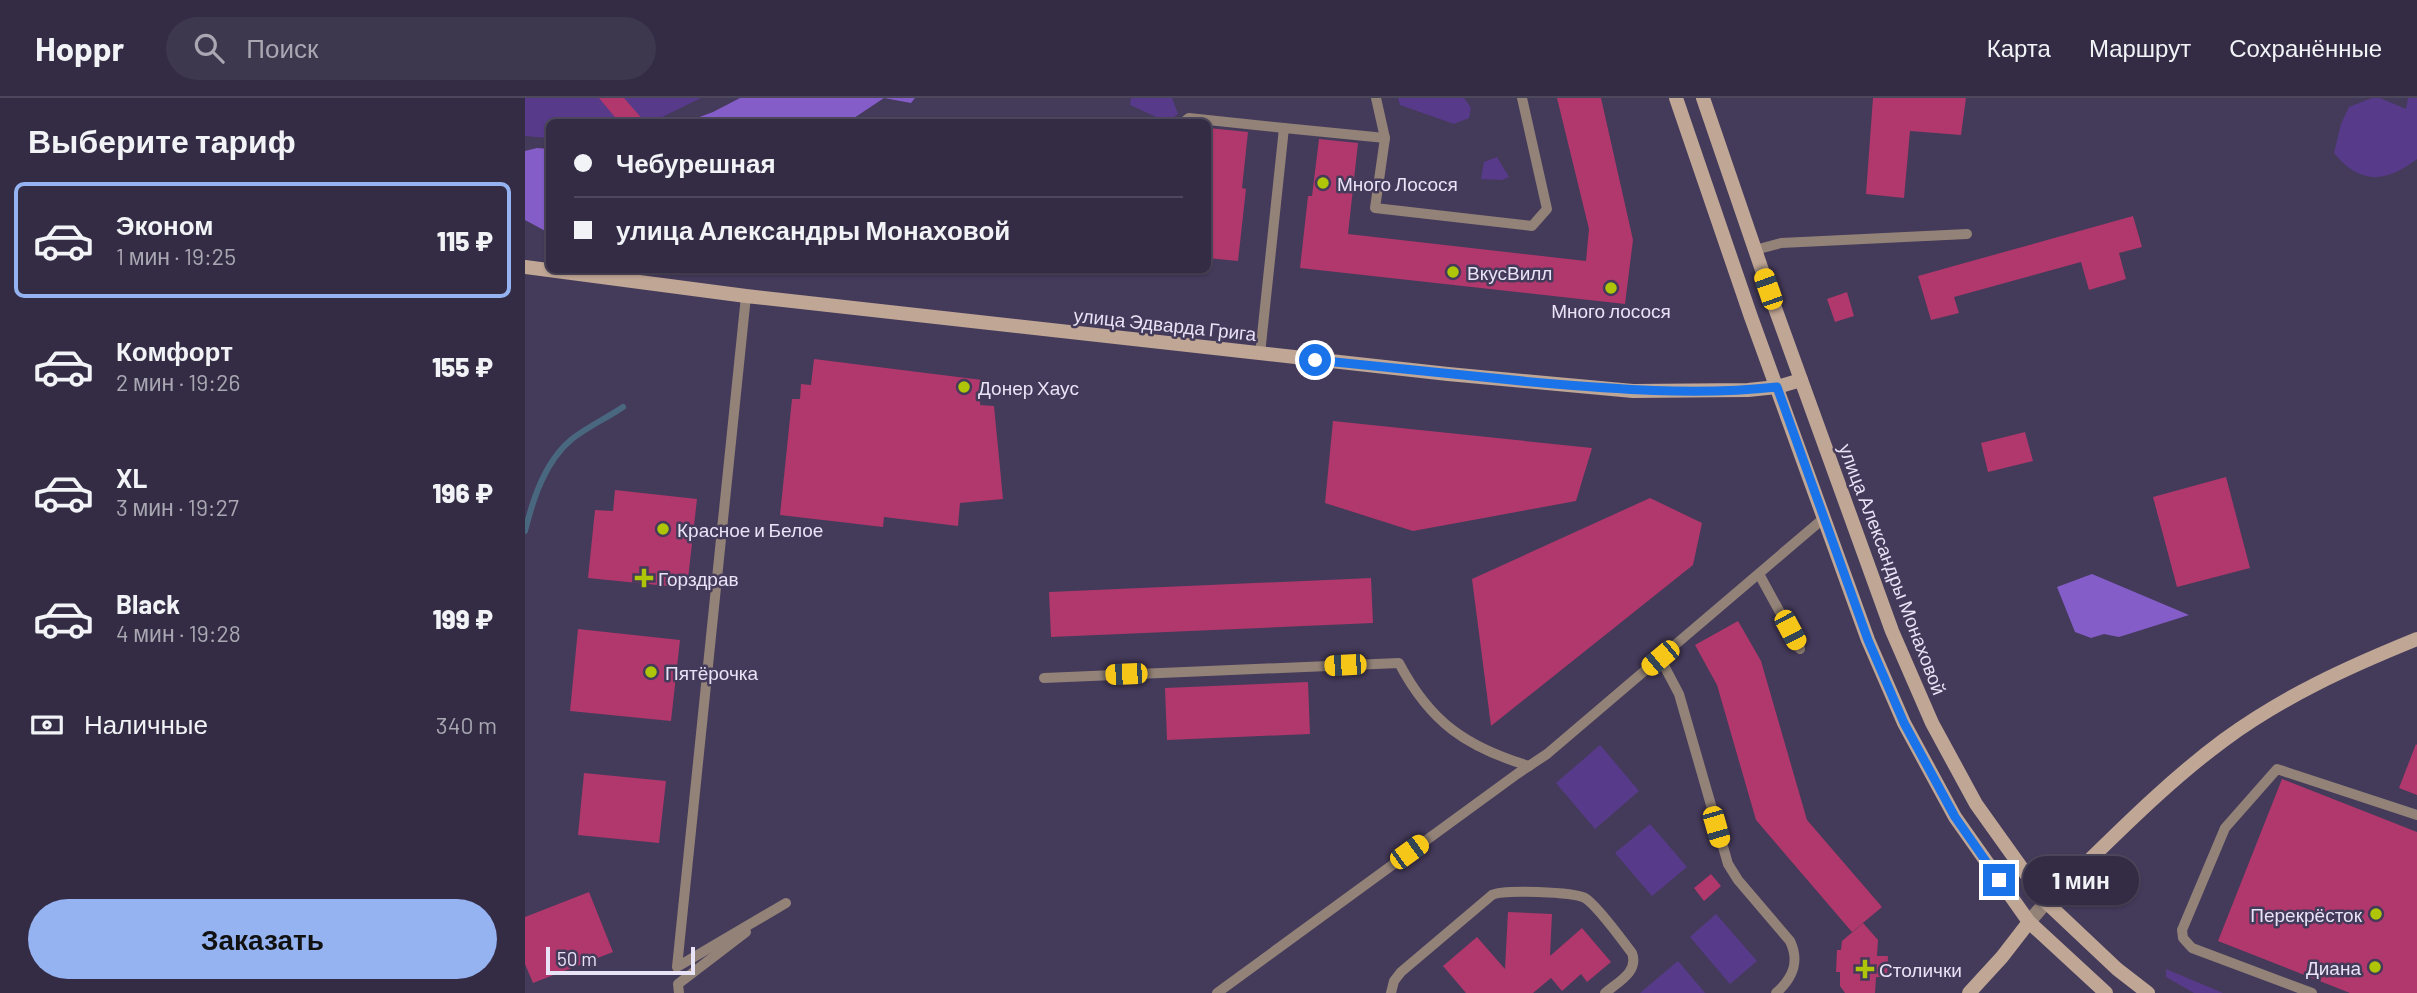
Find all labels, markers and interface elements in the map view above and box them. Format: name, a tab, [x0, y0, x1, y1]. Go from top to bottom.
search box	[166, 17, 656, 80]
text: Hoppr	[35, 28, 124, 68]
icon: search	[190, 29, 228, 67]
text: Поиск	[246, 32, 318, 63]
text: Карта	[1987, 33, 2051, 62]
text: Маршрут	[2089, 33, 2191, 62]
text: Сохранённые	[2229, 33, 2382, 62]
text: Выберите тариф	[28, 121, 296, 159]
text: Чебурешная	[616, 147, 776, 178]
place label: Много Лосося	[1337, 172, 1458, 195]
marker: Много Лосося	[1315, 175, 1331, 191]
icon: car	[32, 209, 95, 272]
text: Эконом	[116, 209, 214, 240]
text: улица Александры Монаховой	[616, 214, 1010, 245]
text: 115 ₽	[437, 225, 493, 256]
text: 1 мин · 19:25	[116, 242, 236, 270]
place label: ВкусВилл	[1467, 261, 1552, 284]
marker: ВкусВилл	[1445, 264, 1461, 280]
car	[1752, 266, 1785, 312]
marker: Много лосося	[1603, 280, 1619, 296]
place label: Много лосося	[1551, 299, 1671, 322]
street label: улица Эдварда Грига	[1072, 303, 1258, 345]
icon: car	[32, 335, 95, 398]
text: Комфорт	[116, 335, 233, 366]
route start	[1299, 344, 1331, 376]
text: 155 ₽	[432, 351, 493, 382]
text: 2 мин · 19:26	[116, 368, 240, 396]
place label: Донер Хаус	[978, 376, 1079, 399]
marker: Донер Хаус	[956, 379, 972, 395]
street label: улица Александры Монаховой	[1834, 440, 1952, 698]
icon: car	[32, 461, 95, 524]
text: XL	[116, 462, 147, 493]
text: 196 ₽	[432, 477, 493, 508]
text: 3 мин · 19:27	[116, 493, 239, 521]
place label: Красное и Белое	[677, 518, 823, 541]
marker: Красное и Белое	[655, 521, 671, 537]
place label: Горздрав	[658, 567, 739, 590]
marker: Горздрав	[636, 570, 652, 586]
icon: car	[32, 587, 95, 650]
text: Black	[116, 588, 180, 619]
text: 199 ₽	[433, 603, 493, 634]
car	[1771, 607, 1810, 653]
text: 4 мин · 19:28	[116, 619, 241, 647]
car	[1638, 636, 1683, 680]
car	[1324, 653, 1367, 677]
place label: Пятёрочка	[665, 661, 759, 684]
car	[1105, 663, 1148, 685]
marker: Пятёрочка	[643, 664, 659, 680]
icon: cash	[28, 706, 66, 744]
text: Наличные	[84, 708, 208, 739]
text: 340 m	[436, 711, 497, 739]
car	[1701, 804, 1732, 850]
car	[1386, 831, 1433, 873]
callout: 1 мин	[2023, 856, 2139, 904]
route end	[1983, 864, 2015, 896]
text: 1 мин	[2052, 866, 2110, 894]
button: Заказать	[28, 899, 497, 979]
place label: Перекрёсток	[2250, 903, 2363, 926]
marker: Перекрёсток	[2368, 906, 2384, 922]
scale bar	[546, 944, 695, 976]
text: 50 m	[557, 947, 597, 970]
place label: Диана	[2306, 956, 2361, 979]
place label: Столички	[1879, 958, 1962, 981]
marker: Диана	[2367, 959, 2383, 975]
marker: Столички	[1857, 961, 1873, 977]

